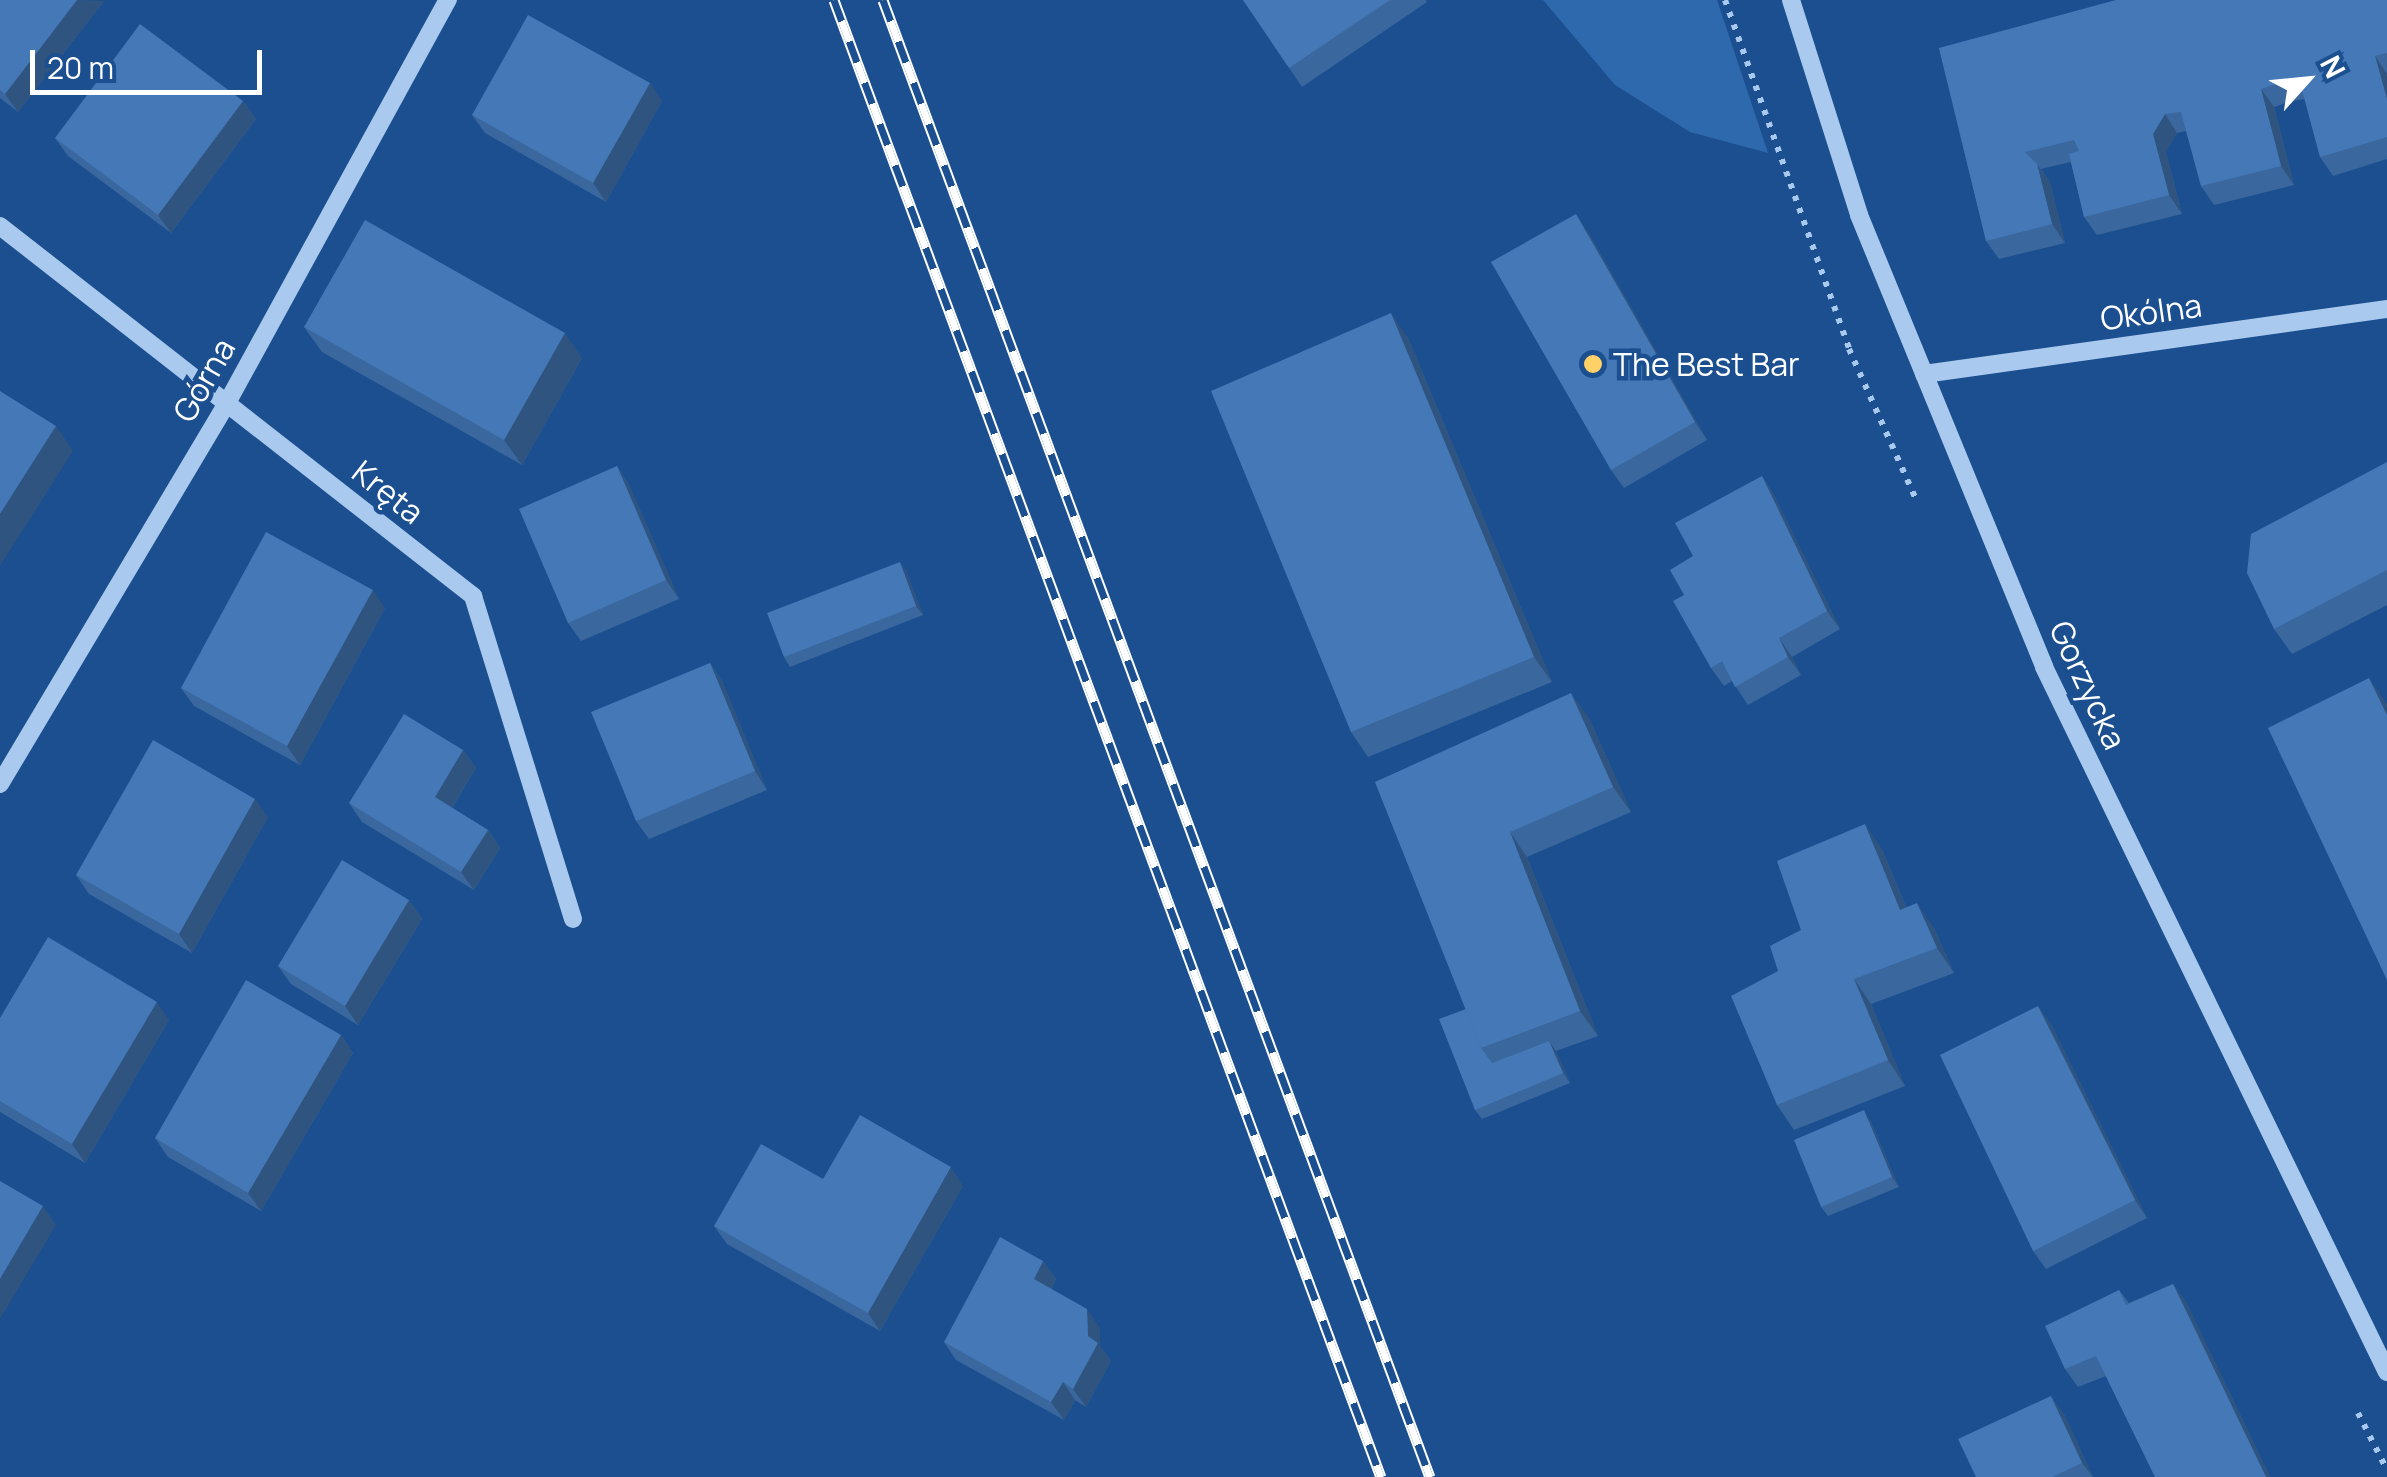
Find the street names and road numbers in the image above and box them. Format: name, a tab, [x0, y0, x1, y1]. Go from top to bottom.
street label: Okólna	[2098, 286, 2204, 338]
street label: Górna	[165, 332, 243, 428]
street label: Kręta	[345, 452, 431, 532]
street label: Gorzycka	[2042, 615, 2134, 755]

